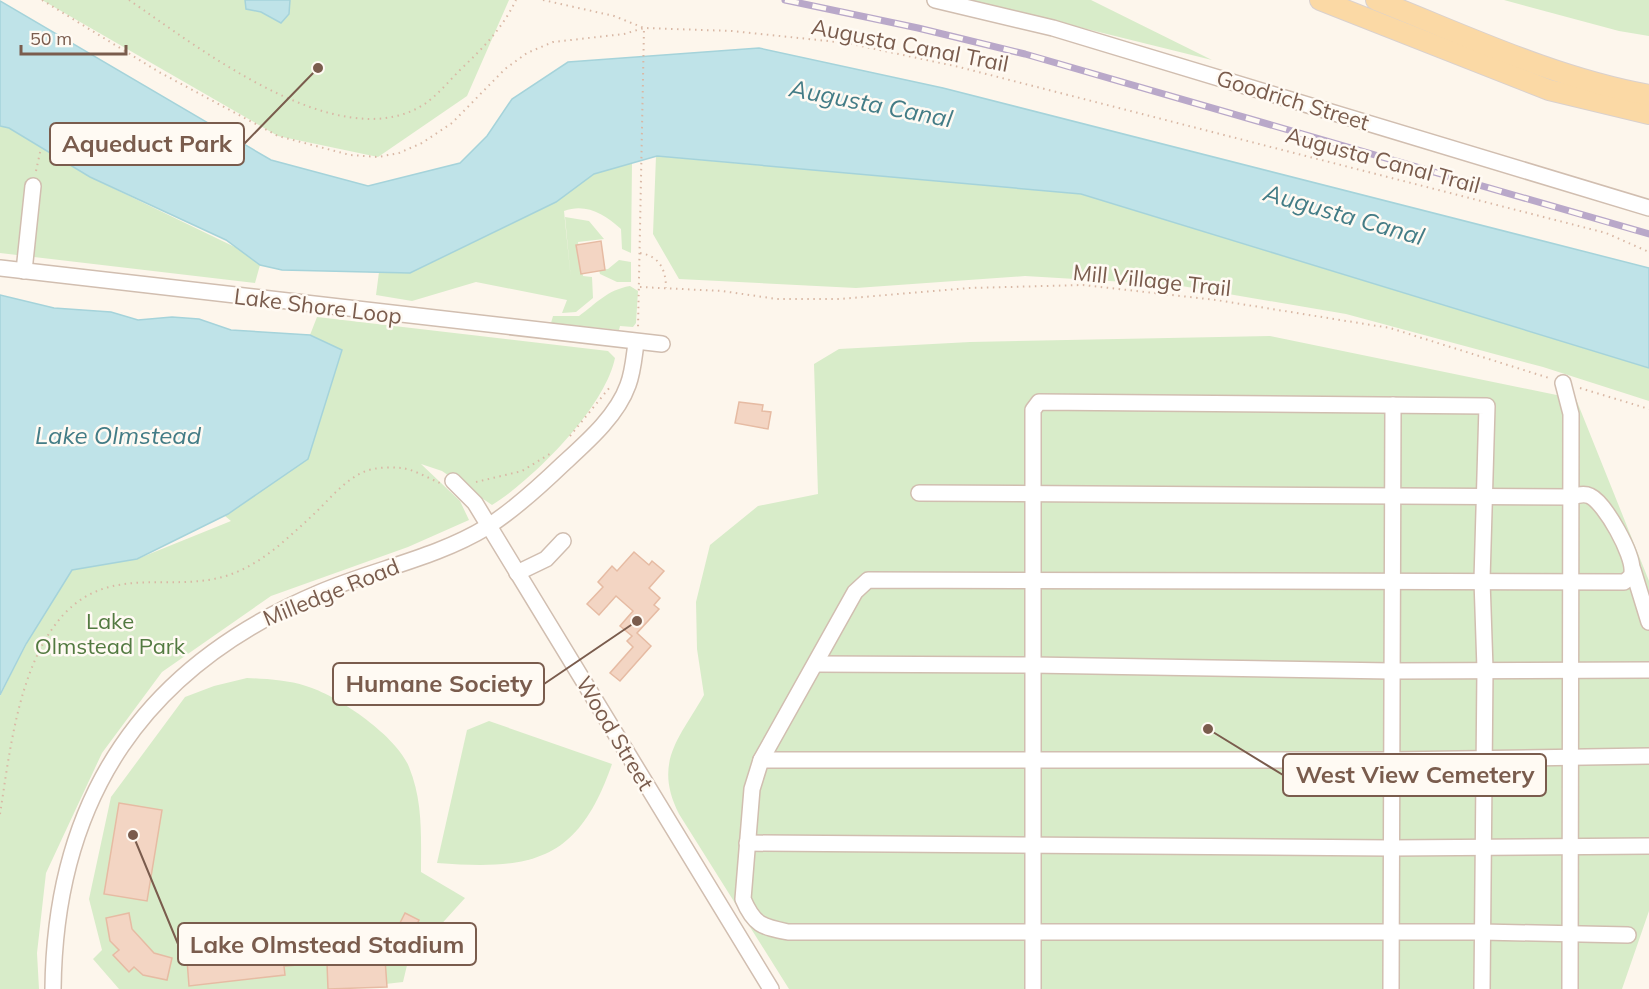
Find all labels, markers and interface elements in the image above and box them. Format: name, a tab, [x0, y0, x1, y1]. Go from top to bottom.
street label: Augusta Canal Trail	[809, 12, 1011, 78]
scale bar	[21, 18, 126, 56]
text: 50 m	[30, 27, 72, 50]
street label: Goodrich Street	[1213, 64, 1373, 137]
water label: Augusta Canal	[786, 72, 955, 134]
street label: Augusta Canal Trail	[1283, 121, 1483, 199]
callout: Aqueduct Park	[50, 123, 244, 165]
text: Aqueduct Park	[62, 128, 233, 158]
water label: Augusta Canal	[1260, 177, 1428, 251]
street label: Mill Village Trail	[1072, 258, 1232, 302]
street label: Lake Shore Loop	[232, 282, 404, 330]
water label: Lake Olmstead	[35, 420, 202, 450]
street label: Milledge Road	[259, 552, 403, 632]
park label: Lake Olmstead Park	[35, 607, 186, 660]
callout: Humane Society	[333, 663, 544, 705]
text: Humane Society	[345, 668, 533, 698]
street label: Wood Street	[570, 671, 660, 795]
callout: West View Cemetery	[1283, 754, 1546, 796]
text: West View Cemetery	[1295, 759, 1536, 789]
callout: Lake Olmstead Stadium	[178, 923, 476, 965]
text: Lake Olmstead Stadium	[190, 929, 464, 959]

